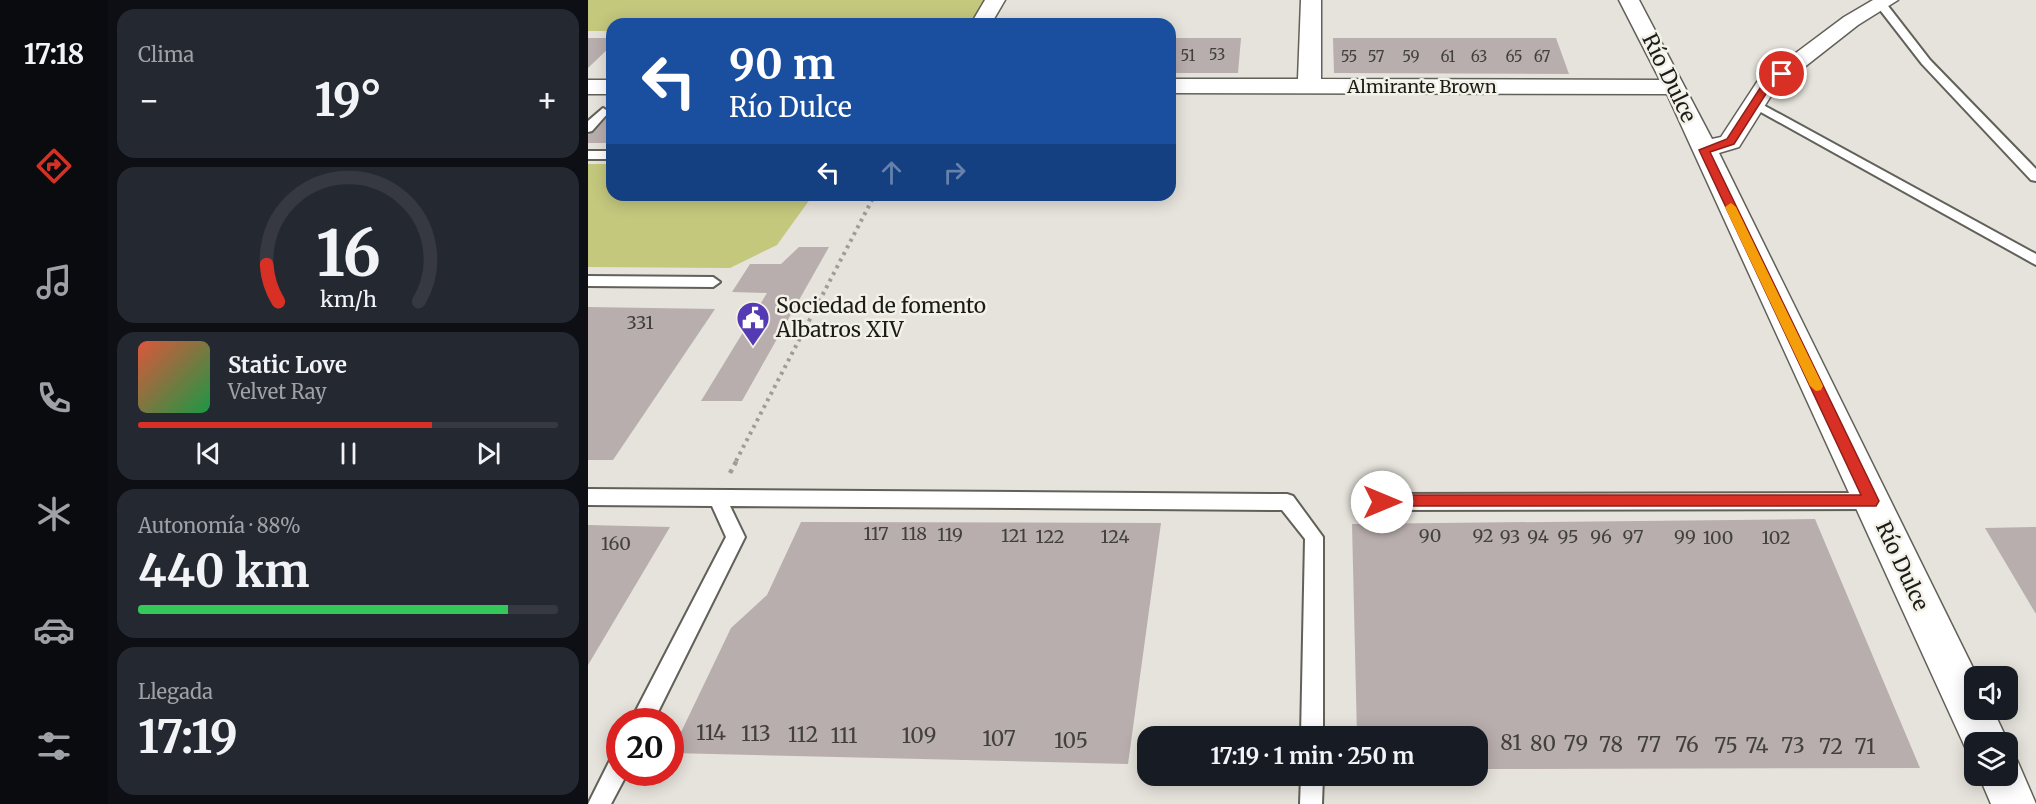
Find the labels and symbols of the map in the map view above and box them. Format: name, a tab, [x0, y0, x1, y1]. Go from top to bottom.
street label: Río Dulce	[1636, 29, 1703, 127]
house number: 53	[1209, 45, 1225, 64]
house number: 51	[1181, 46, 1196, 65]
house number: 55	[1341, 47, 1357, 66]
house number: 57	[1368, 47, 1385, 66]
house number: 59	[1402, 47, 1420, 66]
house number: 61	[1441, 47, 1456, 66]
house number: 63	[1471, 47, 1487, 66]
house number: 65	[1505, 47, 1523, 66]
house number: 67	[1534, 47, 1551, 66]
pin	[1756, 48, 1807, 99]
street label: Almirante Brown	[1346, 75, 1497, 98]
place label: Sociedad de fomento Albatros XIV	[775, 292, 986, 343]
public building icon: Sociedad de fomento Albatros XIV	[735, 300, 771, 347]
house number: 331	[626, 311, 654, 334]
position arrow	[1350, 470, 1414, 534]
street label: Río Dulce	[1870, 517, 1935, 615]
house number: 117	[864, 522, 888, 545]
house number: 118	[901, 522, 927, 545]
house number: 119	[937, 523, 963, 546]
house number: 121	[1001, 524, 1027, 547]
house number: 90	[1419, 524, 1441, 547]
house number: 92	[1472, 524, 1494, 547]
house number: 122	[1036, 525, 1064, 548]
house number: 124	[1100, 525, 1130, 548]
house number: 93	[1500, 525, 1520, 548]
house number: 94	[1527, 525, 1549, 548]
house number: 95	[1558, 525, 1579, 548]
house number: 96	[1590, 525, 1612, 548]
house number: 97	[1623, 525, 1643, 548]
house number: 99	[1674, 525, 1696, 548]
house number: 100	[1703, 526, 1733, 549]
house number: 102	[1761, 526, 1791, 549]
house number: 160	[601, 532, 631, 555]
speed limit sign: 20	[606, 708, 684, 786]
house number: 114	[696, 719, 726, 746]
house number: 113	[741, 720, 771, 747]
house number: 112	[788, 721, 818, 748]
house number: 111	[830, 722, 858, 749]
house number: 109	[902, 722, 936, 749]
house number: 107	[982, 725, 1016, 752]
house number: 105	[1054, 727, 1088, 754]
house number: 81	[1500, 729, 1522, 756]
house number: 80	[1530, 730, 1556, 757]
house number: 79	[1564, 730, 1588, 757]
house number: 78	[1599, 731, 1623, 758]
house number: 77	[1637, 731, 1661, 758]
house number: 76	[1675, 731, 1699, 758]
house number: 75	[1714, 732, 1738, 759]
house number: 74	[1745, 732, 1769, 759]
house number: 73	[1781, 732, 1805, 759]
house number: 72	[1819, 733, 1843, 760]
house number: 71	[1854, 733, 1876, 760]

